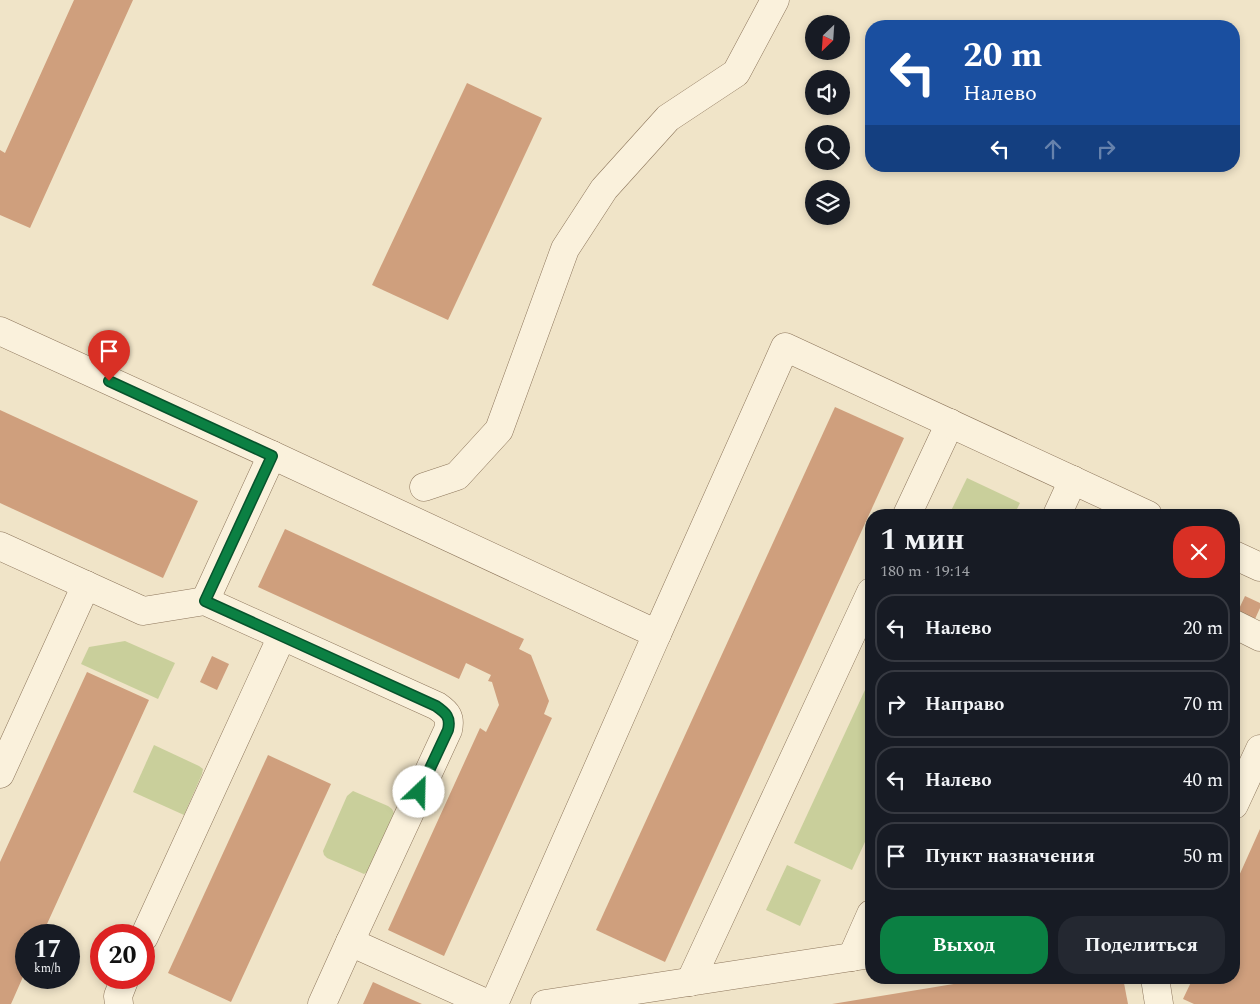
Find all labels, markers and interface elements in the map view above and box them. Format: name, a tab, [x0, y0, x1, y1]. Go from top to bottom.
north arrow	[805, 15, 850, 60]
map controls	[805, 15, 850, 225]
text: 20 m	[963, 29, 1043, 82]
icon: left	[880, 40, 945, 105]
button: sound	[805, 70, 850, 115]
text: Налево	[963, 77, 1037, 110]
button: search	[805, 125, 850, 170]
icon: left	[986, 135, 1014, 163]
icon: ahead	[1039, 135, 1067, 163]
icon: right	[1092, 135, 1120, 163]
button: layers	[805, 180, 850, 225]
pin	[88, 330, 130, 381]
icon: arrive	[95, 337, 123, 365]
text: 1 мин	[880, 517, 965, 563]
button: close	[1173, 526, 1225, 578]
text: 180 m · 19:14	[880, 559, 970, 583]
icon: left	[882, 614, 910, 642]
text: Налево	[925, 614, 992, 643]
text: 20 m	[1183, 614, 1223, 643]
icon: right	[882, 690, 910, 718]
text: Направо	[925, 690, 1004, 719]
text: 70 m	[1183, 690, 1223, 719]
position arrow	[392, 765, 444, 817]
icon: left	[882, 766, 910, 794]
text: Налево	[925, 766, 992, 795]
text: 40 m	[1183, 766, 1223, 795]
icon: arrive	[882, 842, 910, 870]
text: Пункт назначения	[925, 842, 1095, 871]
text: 50 m	[1183, 842, 1223, 871]
button: Выход	[880, 916, 1048, 974]
button: Поделиться	[1058, 916, 1225, 974]
speed limit sign: 20	[90, 924, 155, 989]
text: 17	[33, 931, 62, 969]
text: km/h	[34, 959, 61, 978]

